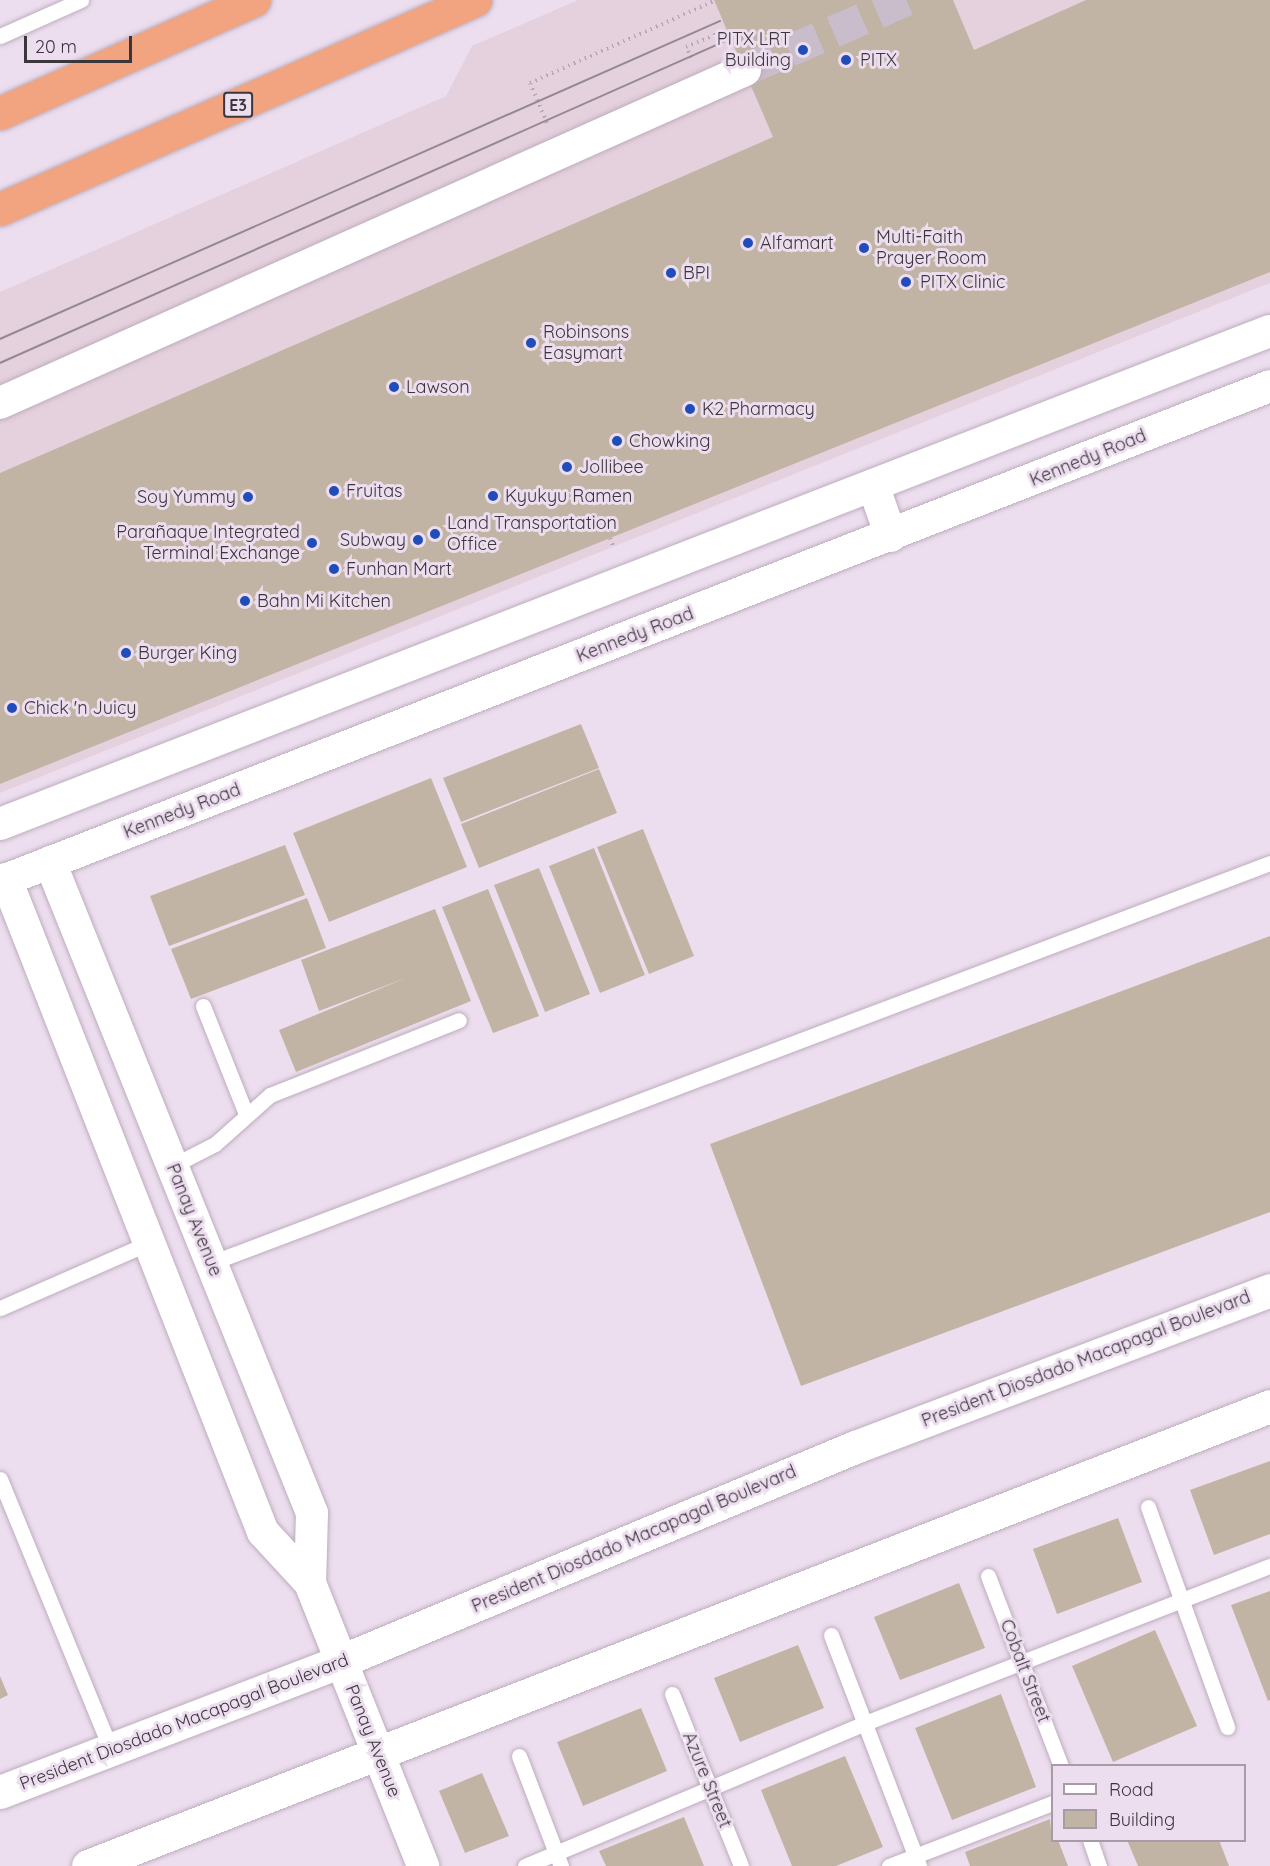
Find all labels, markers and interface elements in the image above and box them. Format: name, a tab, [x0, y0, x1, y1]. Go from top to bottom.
scale bar	[27, 24, 135, 62]
place label: PITX LRT Building	[717, 29, 791, 72]
text: 20 m	[35, 35, 77, 58]
marker: PITX LRT Building	[796, 43, 810, 57]
place label: PITX	[860, 49, 897, 71]
marker: PITX	[837, 51, 855, 69]
road number: E3	[223, 92, 253, 118]
place label: Multi-Faith Prayer Room	[876, 227, 987, 270]
place label: Alfamart	[760, 232, 834, 254]
marker: Alfamart	[741, 236, 755, 250]
marker: Multi-Faith Prayer Room	[857, 241, 871, 255]
place label: BPI	[683, 262, 710, 284]
marker: BPI	[664, 266, 678, 280]
place label: PITX Clinic	[920, 271, 1005, 293]
marker: PITX Clinic	[897, 273, 915, 291]
place label: Robinsons Easymart	[543, 322, 629, 364]
marker: Robinsons Easymart	[524, 336, 538, 350]
place label: Lawson	[406, 376, 470, 398]
marker: Lawson	[387, 380, 401, 394]
place label: K2 Pharmacy	[702, 398, 815, 420]
marker: K2 Pharmacy	[683, 402, 697, 416]
street label: Kennedy Road	[1027, 425, 1149, 491]
place label: Chowking	[629, 430, 711, 452]
marker: Chowking	[610, 434, 624, 448]
place label: Jollibee	[579, 456, 644, 478]
marker: Jollibee	[560, 460, 574, 474]
place label: Fruitas	[346, 480, 403, 502]
marker: Fruitas	[327, 484, 341, 498]
place label: Kyukyu Ramen	[505, 485, 632, 507]
place label: Soy Yummy	[137, 486, 236, 508]
marker: Kyukyu Ramen	[486, 489, 500, 503]
marker: Soy Yummy	[241, 490, 255, 504]
place label: Land Transportation Office	[447, 513, 617, 556]
place label: Parañaque Integrated Terminal Exchange	[116, 522, 300, 564]
marker: Land Transportation Office	[428, 527, 442, 541]
place label: Subway	[340, 529, 406, 551]
marker: Subway	[411, 533, 425, 547]
marker: Parañaque Integrated Terminal Exchange	[305, 536, 319, 550]
place label: Funhan Mart	[346, 558, 452, 580]
marker: Funhan Mart	[327, 562, 341, 576]
place label: Bahn Mi Kitchen	[257, 590, 391, 612]
marker: Bahn Mi Kitchen	[238, 594, 252, 608]
street label: Kennedy Road	[573, 603, 697, 667]
place label: Burger King	[138, 642, 237, 664]
marker: Burger King	[119, 646, 133, 660]
place label: Chick 'n Juicy	[24, 697, 136, 719]
marker: Chick 'n Juicy	[5, 701, 19, 715]
street label: Kennedy Road	[120, 779, 244, 843]
street label: Panay Avenue	[162, 1161, 226, 1279]
street label: President Diosdado Macapagal Boulevard	[919, 1286, 1253, 1432]
street label: President Diosdado Macapagal Boulevard	[468, 1461, 800, 1617]
street label: Cobalt Street	[995, 1616, 1055, 1726]
street label: President Diosdado Macapagal Boulevard	[17, 1649, 351, 1795]
street label: Panay Avenue	[341, 1682, 405, 1800]
street label: Azure Street	[678, 1729, 736, 1831]
legend	[1051, 1764, 1246, 1842]
text: Road	[1109, 1778, 1154, 1801]
text: Building	[1109, 1808, 1175, 1831]

